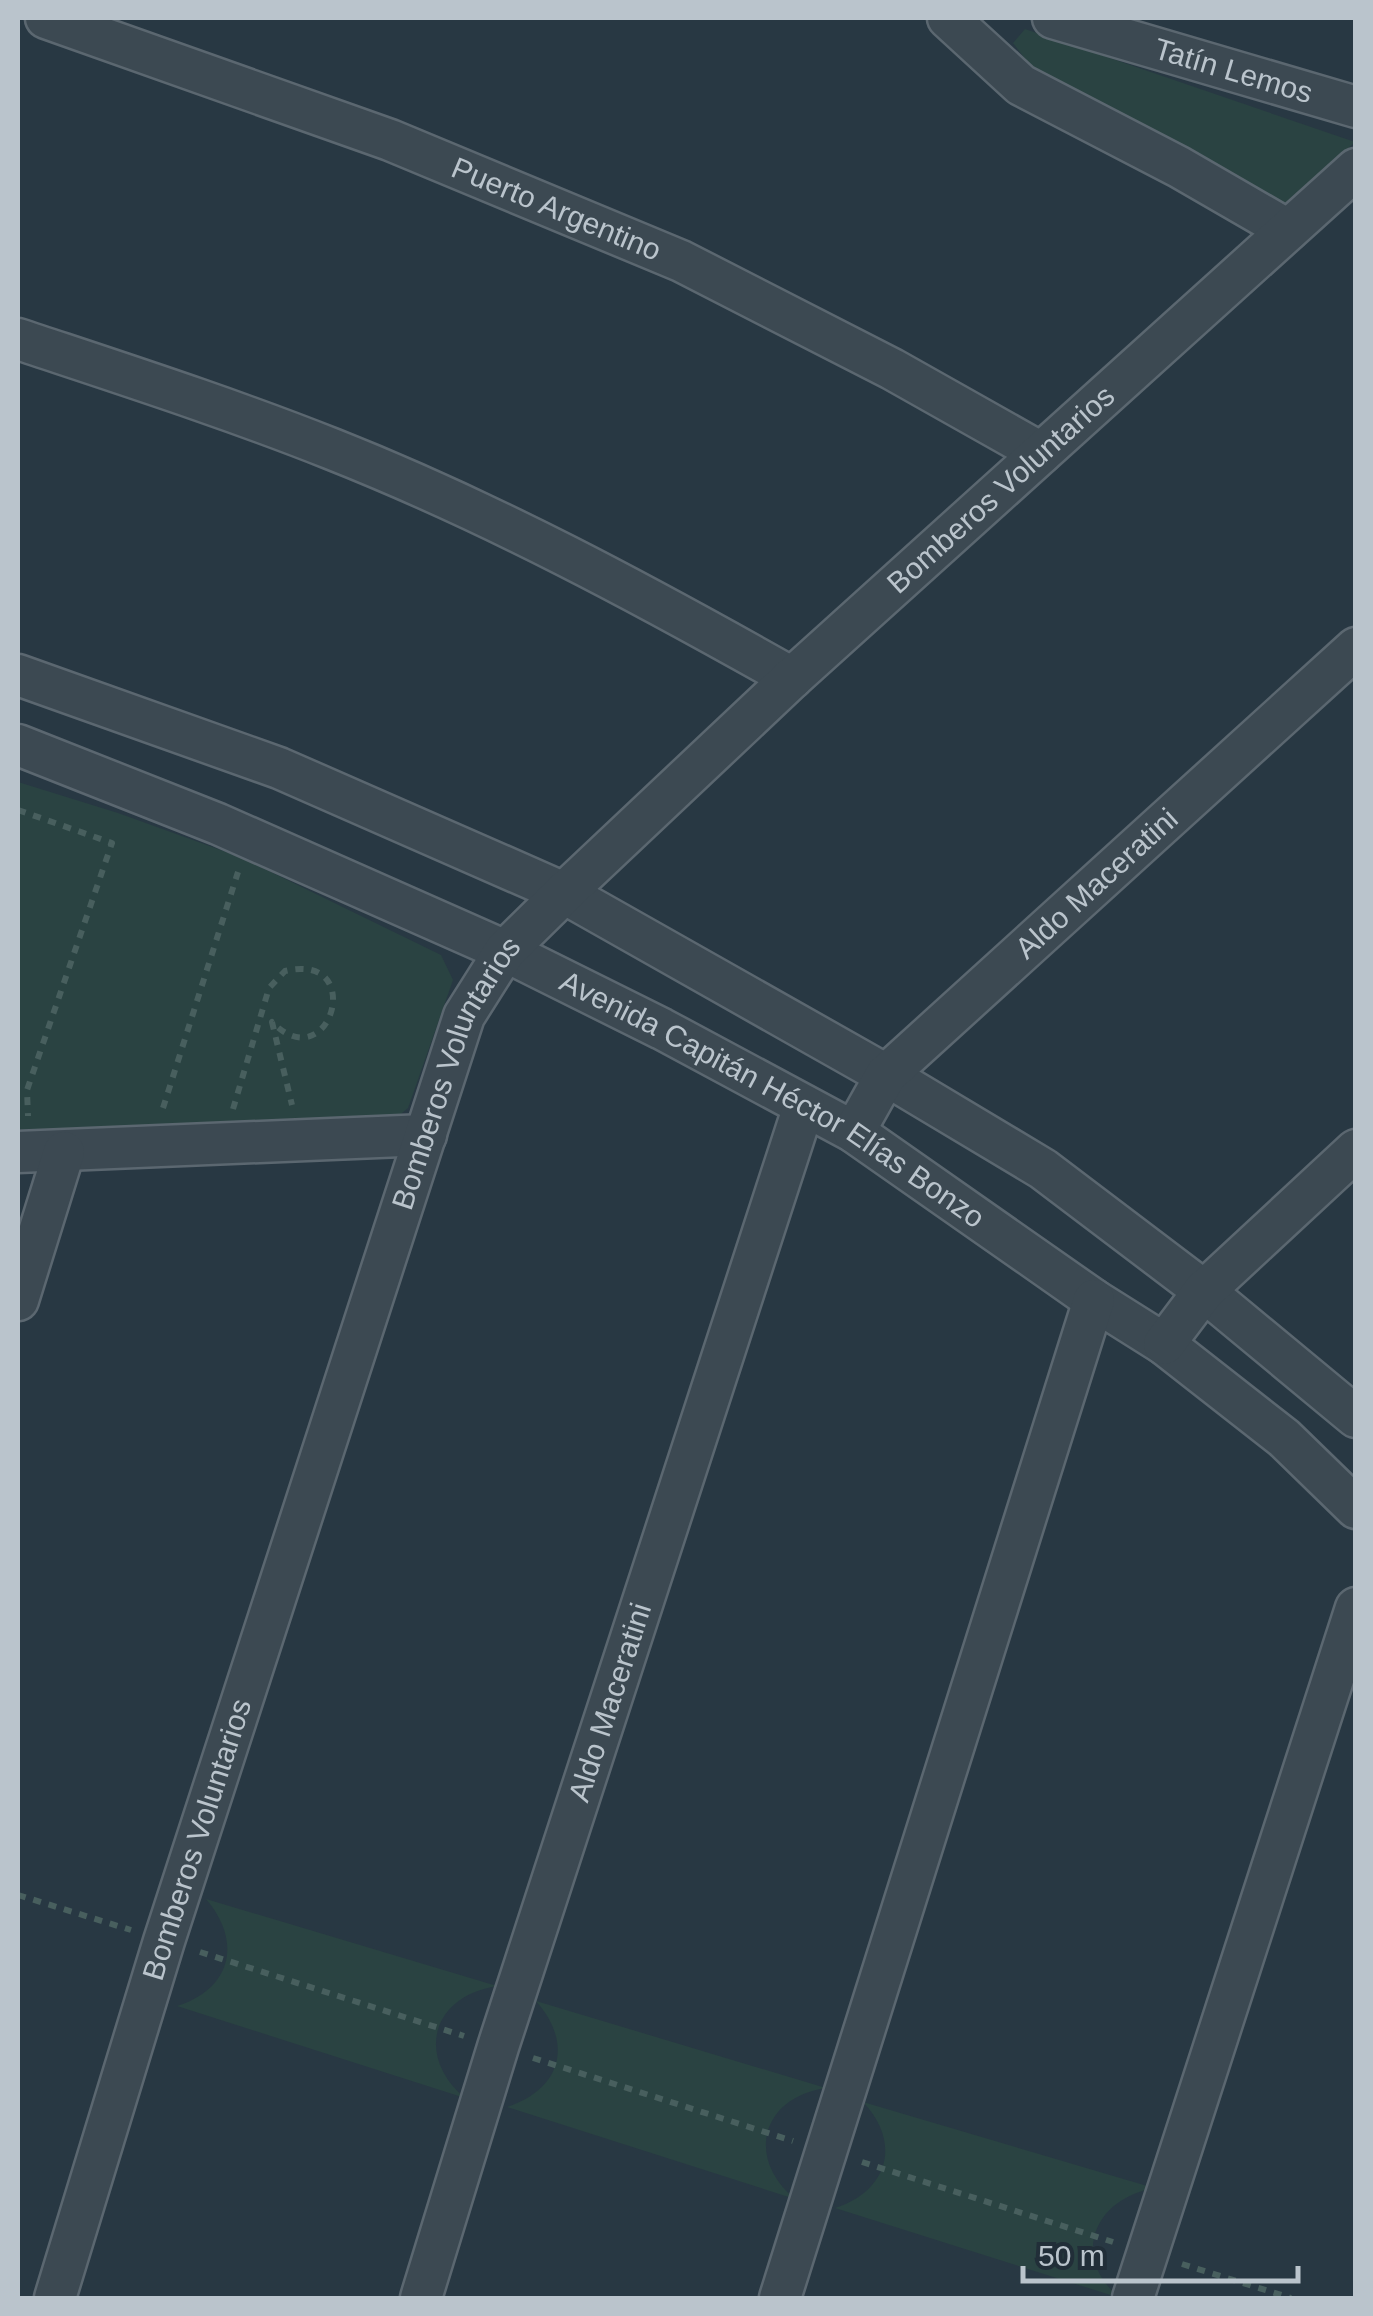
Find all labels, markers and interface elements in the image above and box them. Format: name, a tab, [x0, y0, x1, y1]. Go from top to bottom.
street label: Tatín Lemos	[1150, 32, 1317, 109]
street label: Puerto Argentino	[447, 150, 666, 267]
street label: Bomberos Voluntarios	[880, 379, 1121, 600]
street label: Aldo Maceratini	[1009, 801, 1184, 965]
street label: Bomberos Voluntarios	[385, 929, 526, 1214]
street label: Avenida Capitán Héctor Elías Bonzo	[555, 964, 991, 1234]
street label: Aldo Maceratini	[562, 1599, 657, 1806]
street label: Bomberos Voluntarios	[136, 1695, 257, 1984]
scale bar	[1023, 2221, 1298, 2283]
text: 50 m	[1038, 2239, 1105, 2272]

